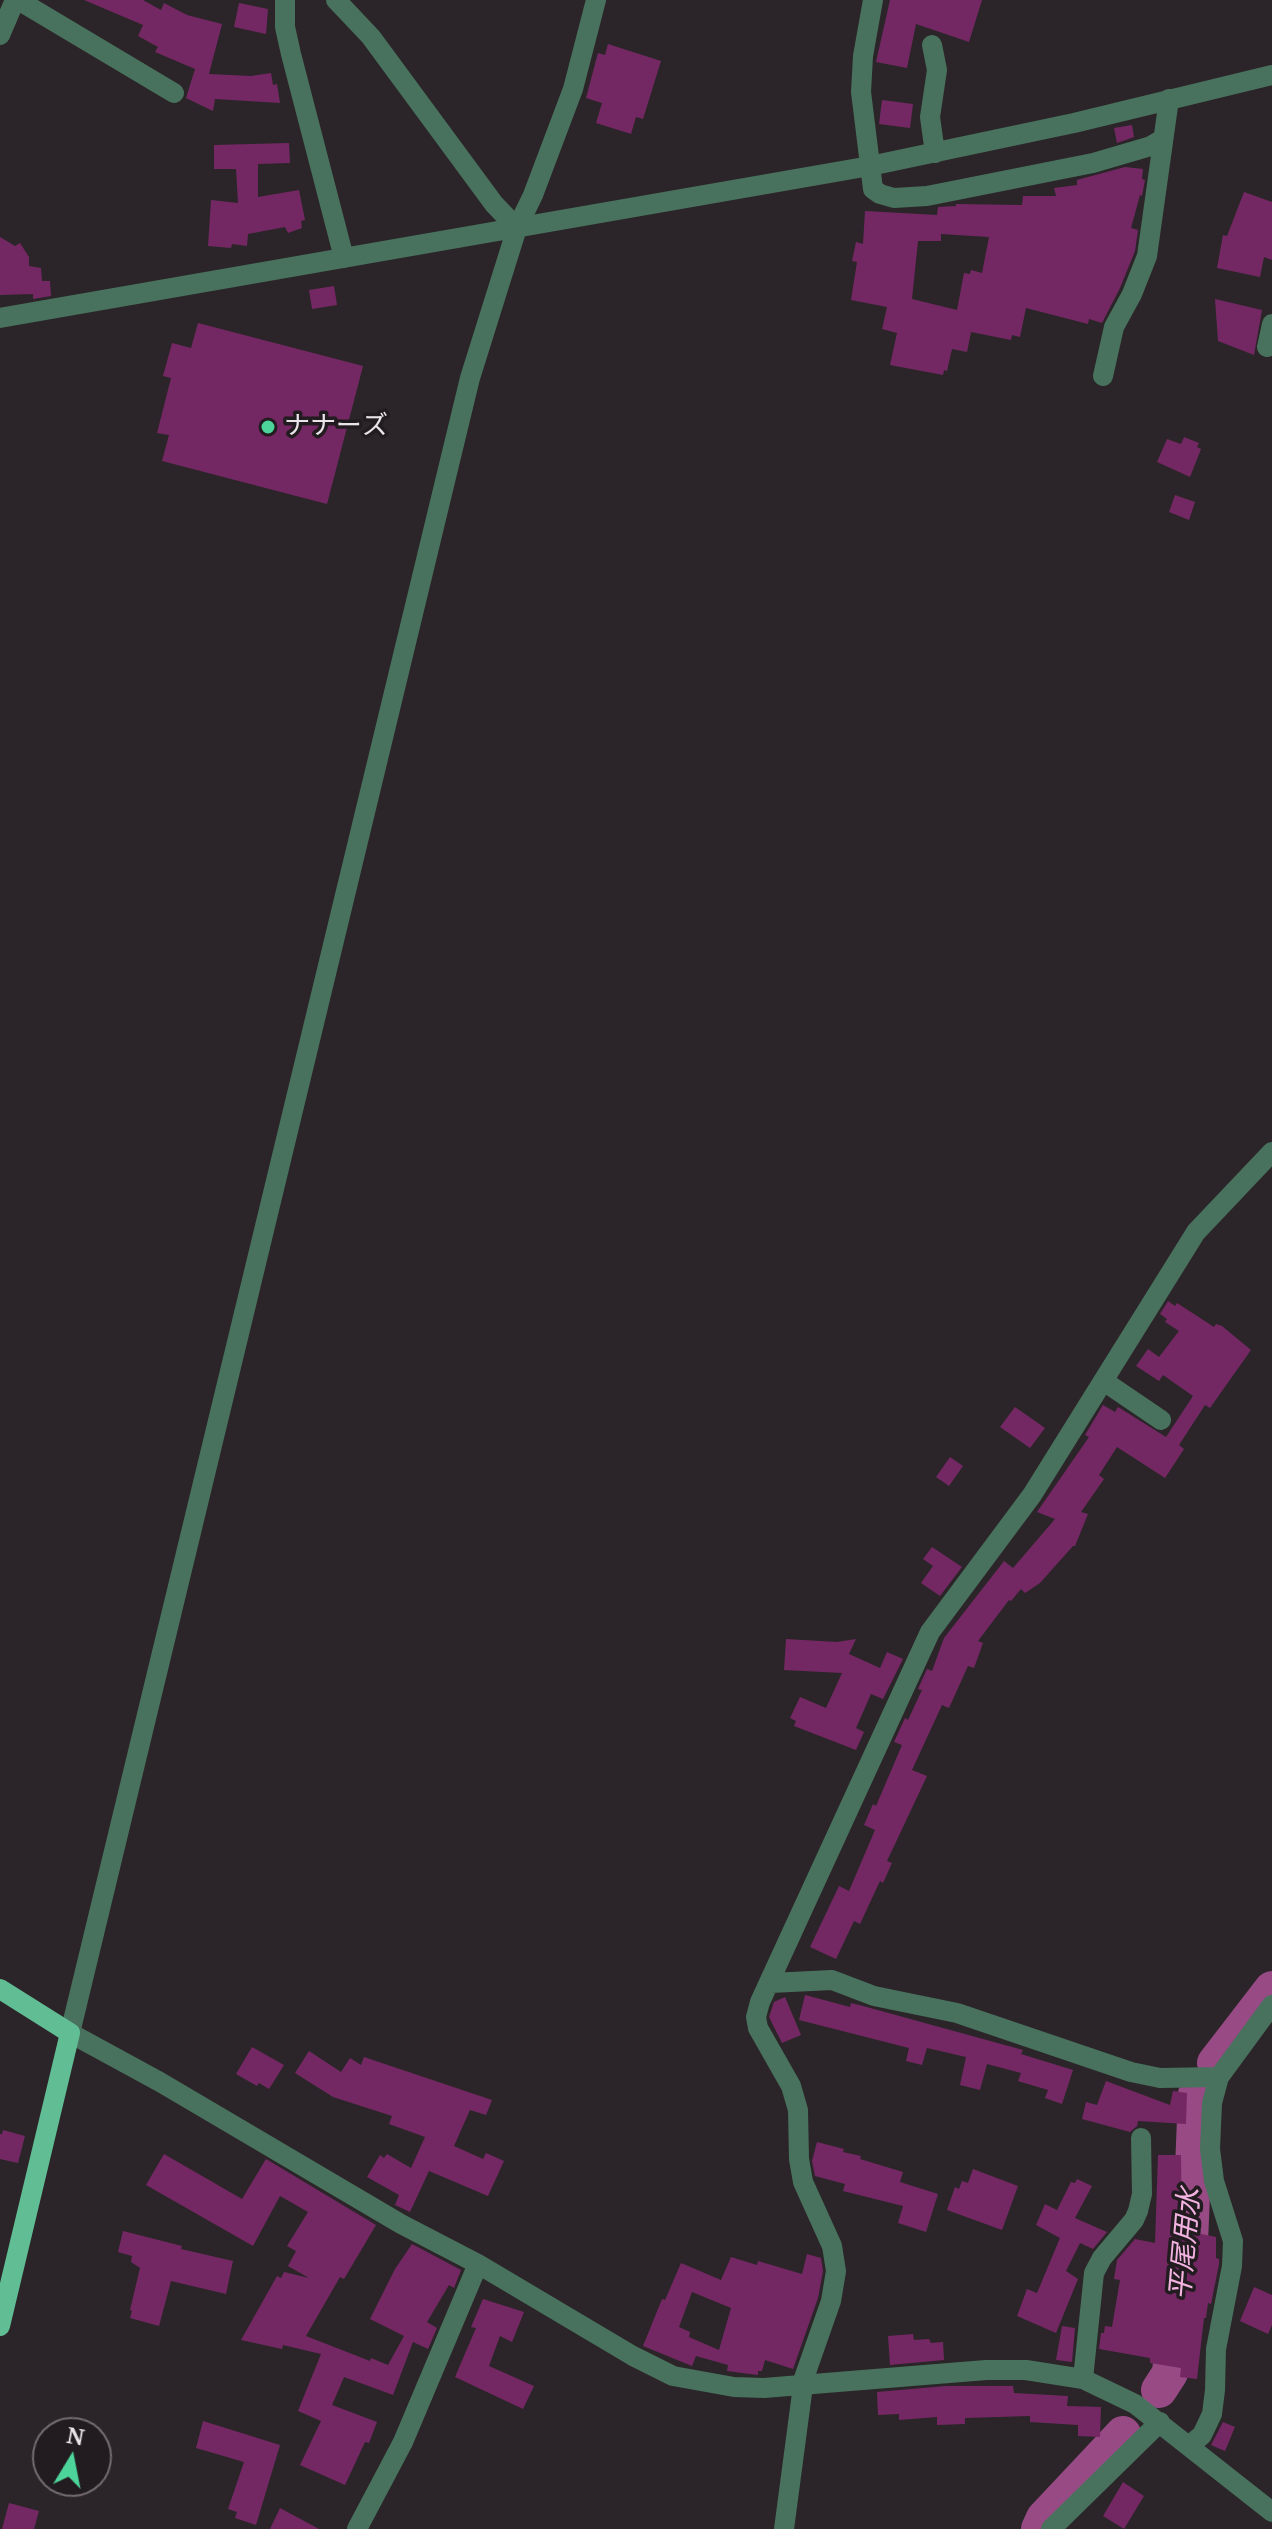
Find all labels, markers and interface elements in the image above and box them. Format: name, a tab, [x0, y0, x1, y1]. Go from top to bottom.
place label: ナナーズ	[284, 411, 388, 443]
marker: ナナーズ	[259, 418, 277, 436]
water label: 平尾用水	[1164, 2187, 1208, 2301]
north arrow	[32, 2417, 112, 2497]
text: N	[65, 2419, 87, 2452]

